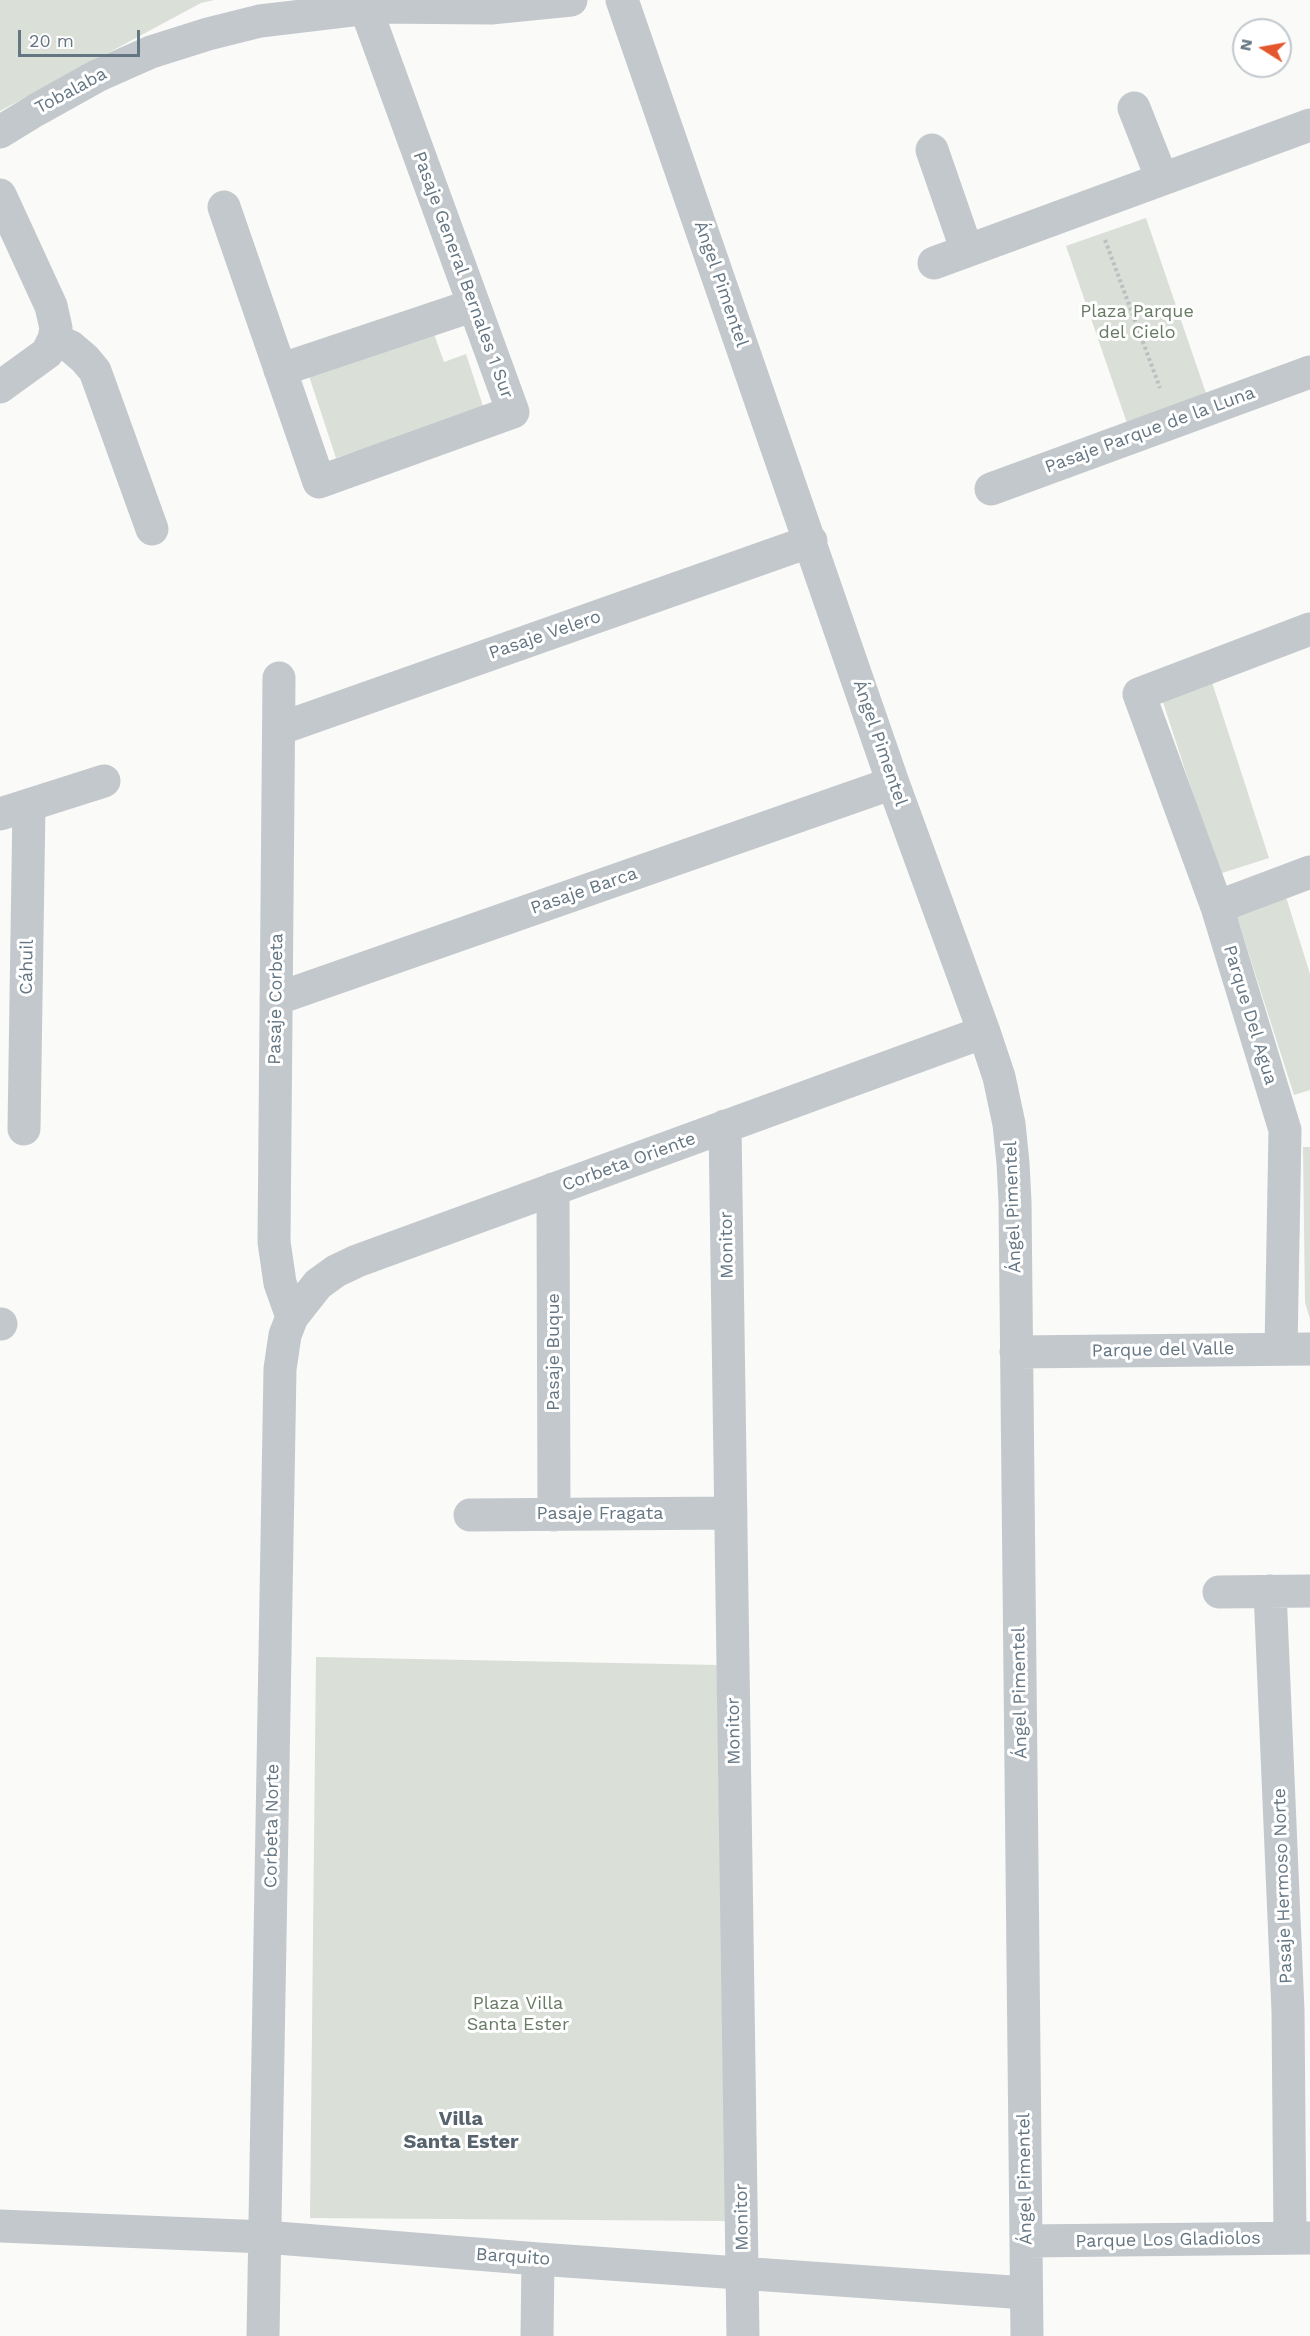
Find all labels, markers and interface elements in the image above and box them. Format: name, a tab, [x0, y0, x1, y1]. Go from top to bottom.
scale bar	[21, 18, 142, 56]
north arrow	[1232, 18, 1292, 78]
text: 20 m	[29, 30, 74, 51]
text: N	[1235, 37, 1256, 52]
street label: Tobalaba	[31, 63, 111, 119]
street label: Pasaje General Bernales 1 Sur	[408, 148, 518, 402]
street label: Ángel Pimentel	[689, 218, 753, 350]
park label: Plaza Parque del Cielo	[1080, 301, 1194, 344]
street label: Pasaje Parque de la Luna	[1042, 382, 1258, 478]
street label: Pasaje Velero	[486, 606, 604, 664]
street label: Ángel Pimentel	[848, 677, 912, 809]
street label: Pasaje Barca	[528, 863, 640, 919]
street label: Pasaje Corbeta	[264, 933, 288, 1065]
street label: Cáhuil	[16, 939, 38, 995]
street label: Parque Del Agua	[1218, 943, 1282, 1087]
street label: Corbeta Oriente	[559, 1128, 699, 1196]
street label: Ángel Pimentel	[1000, 1140, 1026, 1274]
street label: Monitor	[716, 1211, 738, 1279]
street label: Pasaje Buque	[543, 1293, 565, 1411]
street label: Parque del Valle	[1092, 1338, 1234, 1362]
street label: Pasaje Fragata	[537, 1503, 663, 1525]
street label: Ángel Pimentel	[1008, 1627, 1032, 1759]
street label: Monitor	[723, 1697, 745, 1765]
street label: Corbeta Norte	[260, 1764, 284, 1888]
street label: Pasaje Hermoso Norte	[1269, 1788, 1297, 1984]
park label: Plaza Villa Santa Ester	[467, 1993, 569, 2036]
district label: Villa Santa Ester	[403, 2107, 519, 2154]
street label: Ángel Pimentel	[1013, 2113, 1037, 2245]
street label: Monitor	[731, 2183, 753, 2251]
street label: Parque Los Gladiolos	[1075, 2228, 1261, 2252]
street label: Barquito	[475, 2244, 551, 2270]

